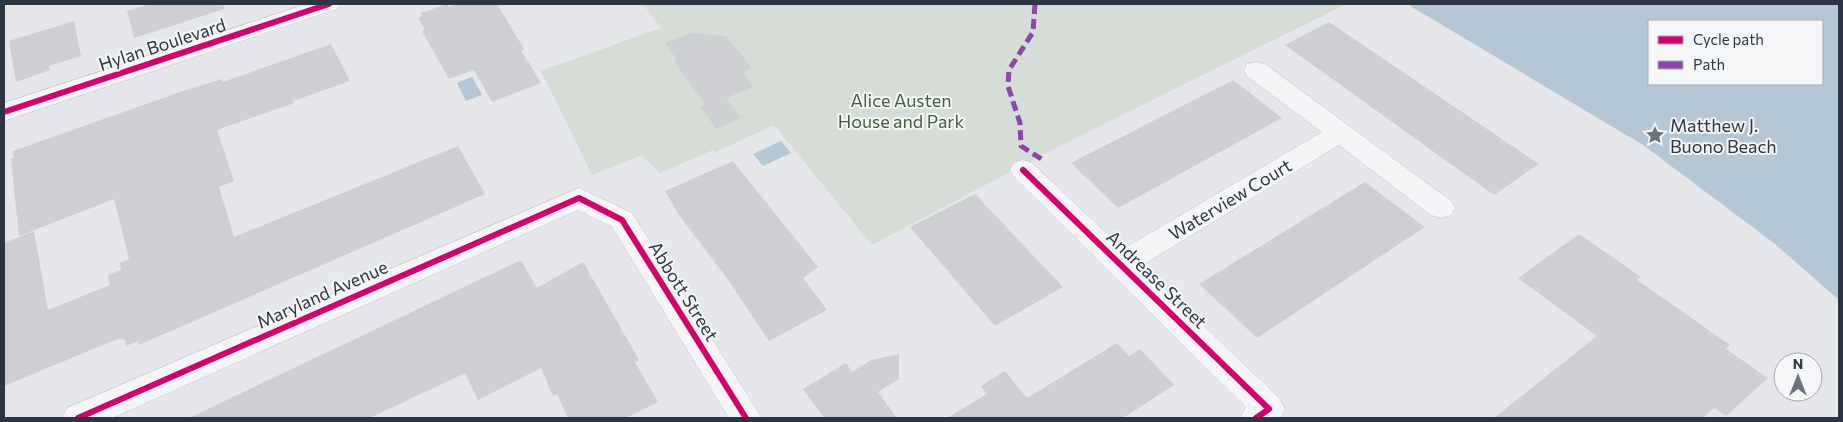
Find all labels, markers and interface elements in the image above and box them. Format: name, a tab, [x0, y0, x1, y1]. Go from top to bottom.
street label: Hylan Boulevard	[96, 13, 228, 75]
legend	[1648, 20, 1823, 85]
text: Cycle path	[1693, 30, 1764, 48]
text: Path	[1693, 55, 1725, 73]
park label: Alice Austen House and Park	[838, 89, 965, 132]
place label: Matthew J. Buono Beach	[1670, 114, 1777, 157]
place icon: Matthew J. Buono Beach	[1644, 124, 1666, 146]
street label: Waterview Court	[1165, 154, 1295, 244]
street label: Andrease Street	[1102, 226, 1212, 332]
street label: Abbott Street	[645, 237, 723, 345]
street label: Maryland Avenue	[253, 255, 391, 333]
north arrow	[1773, 352, 1823, 402]
text: N	[1793, 355, 1803, 372]

